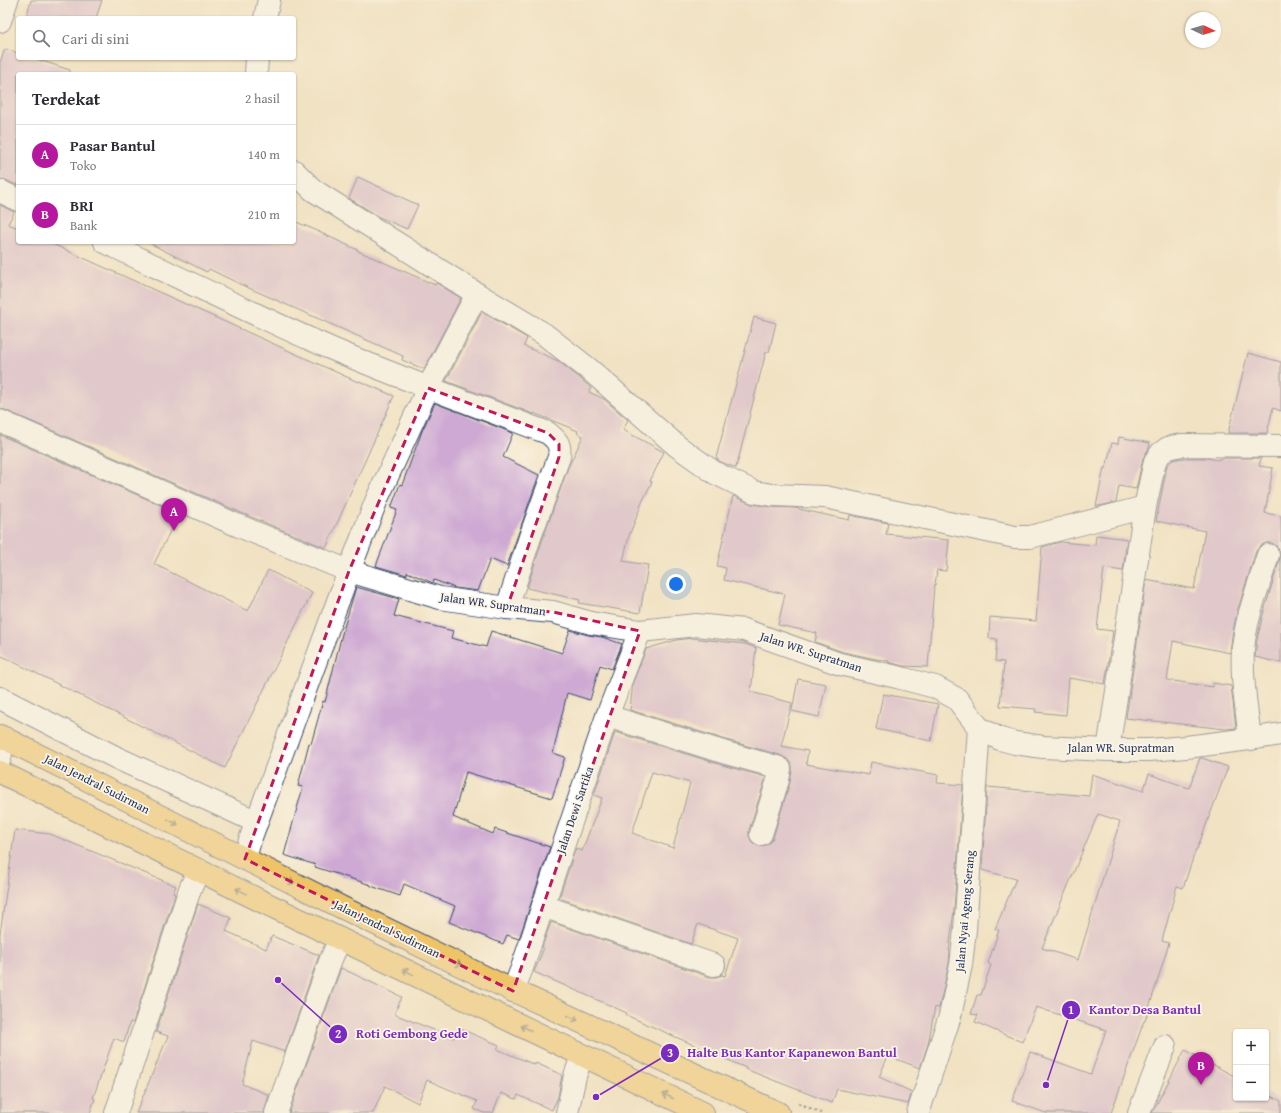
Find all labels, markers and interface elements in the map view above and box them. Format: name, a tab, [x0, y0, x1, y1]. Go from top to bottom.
north arrow	[1185, 12, 1221, 48]
search box	[16, 16, 296, 60]
icon: search	[30, 27, 52, 49]
text: Cari di sini	[62, 28, 129, 49]
text: Terdekat	[32, 86, 100, 111]
text: 2 hasil	[245, 89, 280, 108]
text: Pasar Bantul	[70, 135, 156, 156]
text: A	[41, 145, 49, 164]
text: 140 m	[248, 145, 280, 164]
text: Toko	[70, 156, 96, 175]
text: BRI	[70, 195, 94, 216]
text: B	[41, 205, 49, 224]
text: 210 m	[248, 205, 280, 224]
text: Bank	[70, 216, 97, 235]
pin: A	[161, 498, 187, 531]
your location	[666, 574, 686, 594]
street label: Jalan WR. Supratman	[437, 587, 547, 619]
street label: Jalan WR. Supratman	[756, 626, 865, 676]
street label: Jalan WR. Supratman	[1066, 739, 1174, 756]
street label: Jalan Jendral Sudirman	[40, 749, 153, 818]
street label: Jalan Dewi Sartika	[551, 764, 598, 858]
one-way arrow	[166, 819, 178, 826]
street label: Jalan Nyai Ageng Serang	[951, 849, 978, 975]
one-way arrow	[282, 877, 294, 885]
one-way arrow	[235, 887, 247, 894]
street label: Jalan Jendral Sudirman	[329, 895, 443, 962]
one-way arrow	[449, 960, 461, 967]
one-way arrow	[403, 968, 415, 975]
callout: Kantor Desa Bantul	[1061, 997, 1209, 1022]
text: Kantor Desa Bantul	[1089, 1000, 1201, 1019]
text: 1	[1068, 1001, 1074, 1018]
one-way arrow	[567, 1015, 579, 1022]
callout: Roti Gembong Gede	[328, 1021, 475, 1046]
text: Roti Gembong Gede	[356, 1024, 468, 1043]
one-way arrow	[520, 1024, 532, 1031]
text: 2	[335, 1025, 341, 1042]
map controls	[1233, 1029, 1269, 1101]
button: +	[1233, 1029, 1269, 1065]
callout: Halte Bus Kantor Kapanewon Bantul	[660, 1040, 905, 1065]
text: Halte Bus Kantor Kapanewon Bantul	[687, 1043, 897, 1062]
text: 3	[667, 1044, 673, 1061]
pin: B	[1188, 1052, 1214, 1085]
button: −	[1233, 1065, 1269, 1101]
one-way arrow	[663, 1092, 675, 1099]

